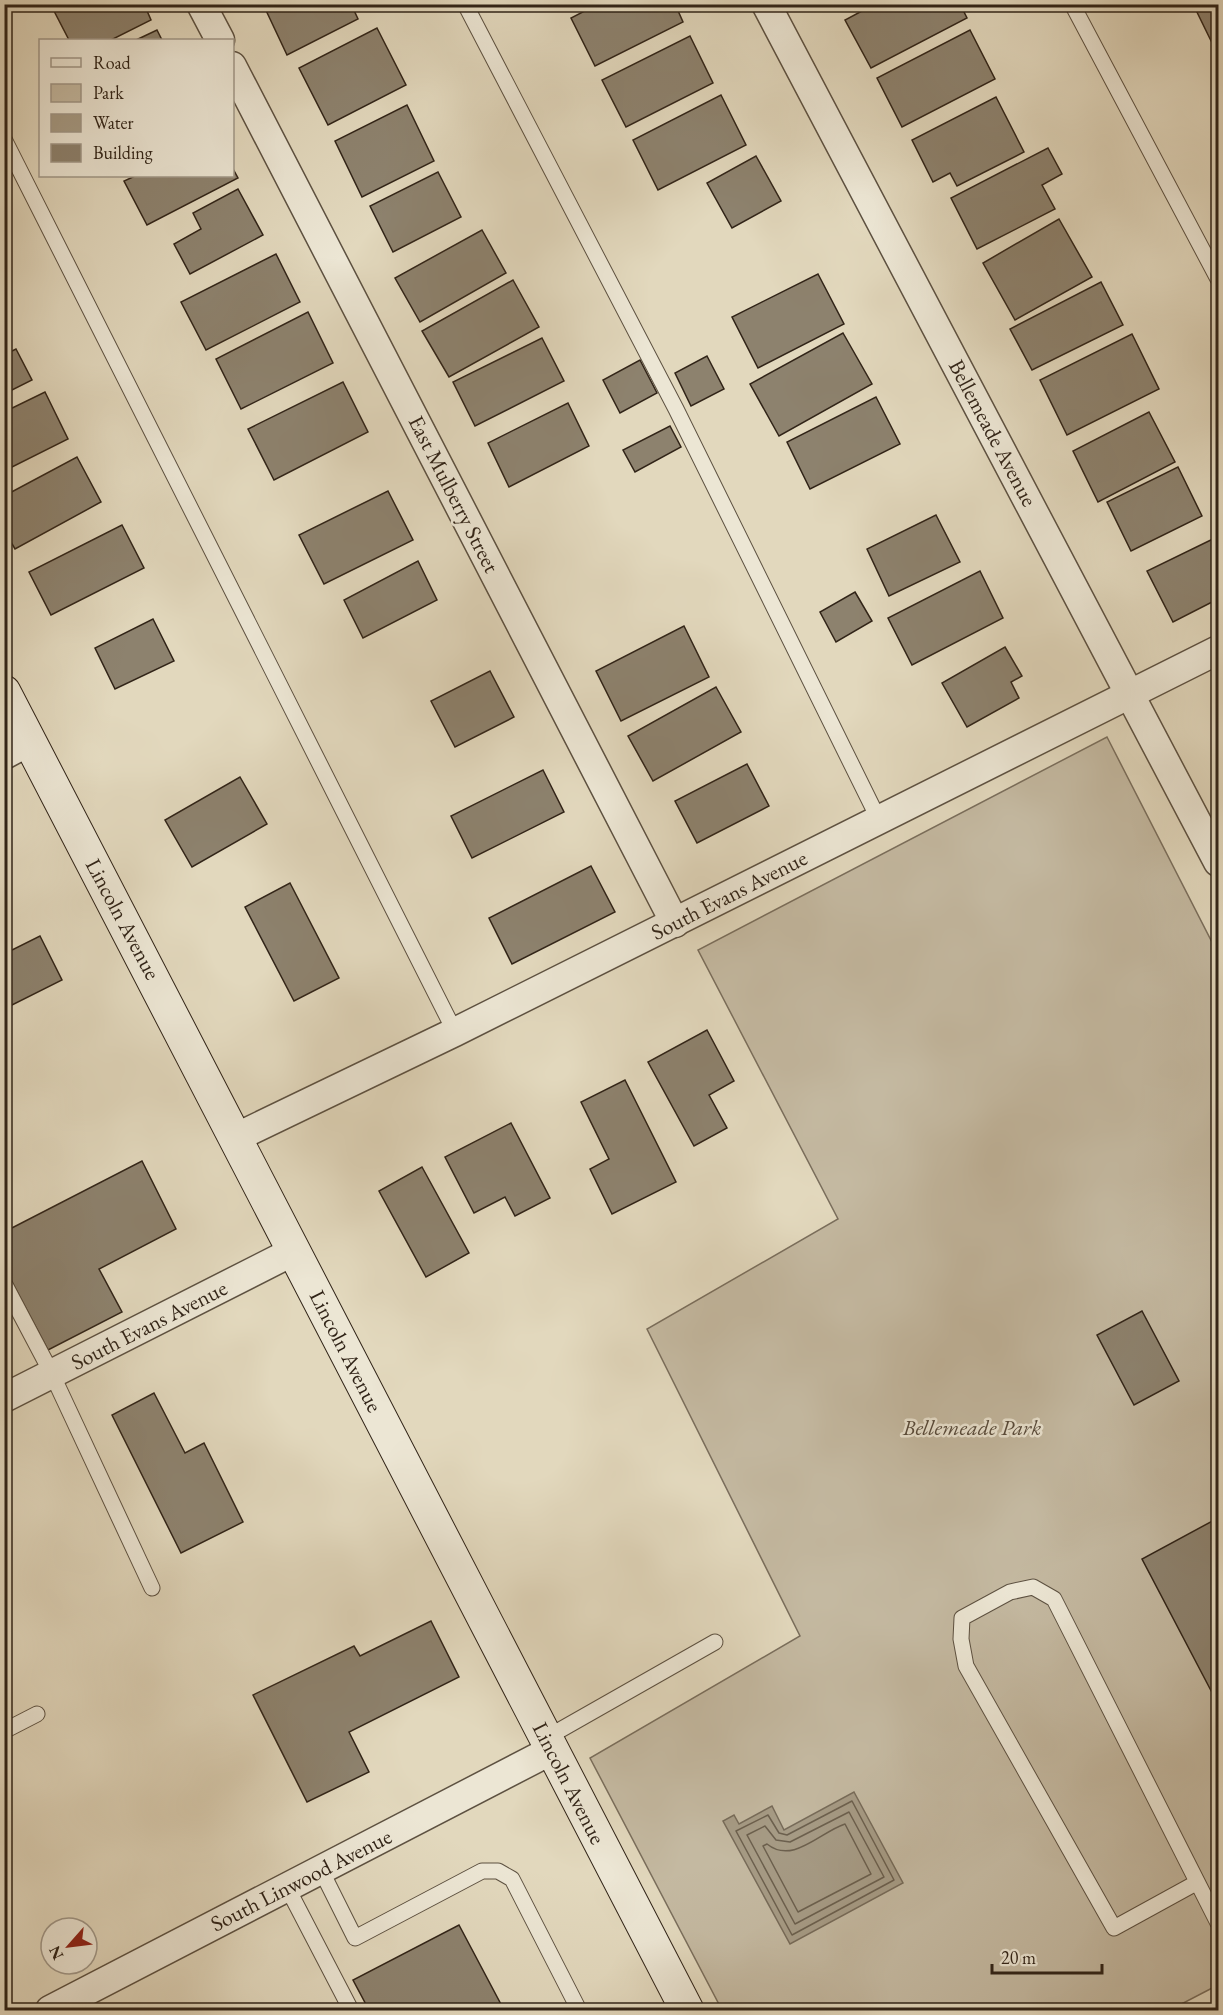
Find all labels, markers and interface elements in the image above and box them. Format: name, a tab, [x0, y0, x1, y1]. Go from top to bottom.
legend	[39, 39, 234, 177]
text: Road	[93, 51, 132, 74]
text: Park	[93, 81, 124, 104]
text: Water	[93, 111, 134, 134]
text: Building	[93, 141, 153, 164]
street label: Bellemeade Avenue	[942, 355, 1044, 512]
street label: East Mulberry Street	[402, 410, 506, 578]
street label: South Evans Avenue	[646, 843, 812, 947]
street label: Lincoln Avenue	[79, 853, 167, 985]
street label: South Evans Avenue	[66, 1273, 232, 1377]
street label: Lincoln Avenue	[303, 1285, 389, 1417]
park label: Bellemeade Park	[902, 1413, 1041, 1442]
street label: Lincoln Avenue	[526, 1717, 612, 1849]
street label: South Linwood Avenue	[205, 1822, 397, 1938]
north arrow	[39, 1916, 99, 1976]
scale bar	[992, 1937, 1102, 1975]
text: N	[44, 1942, 69, 1963]
text: 20 m	[1001, 1946, 1036, 1969]

